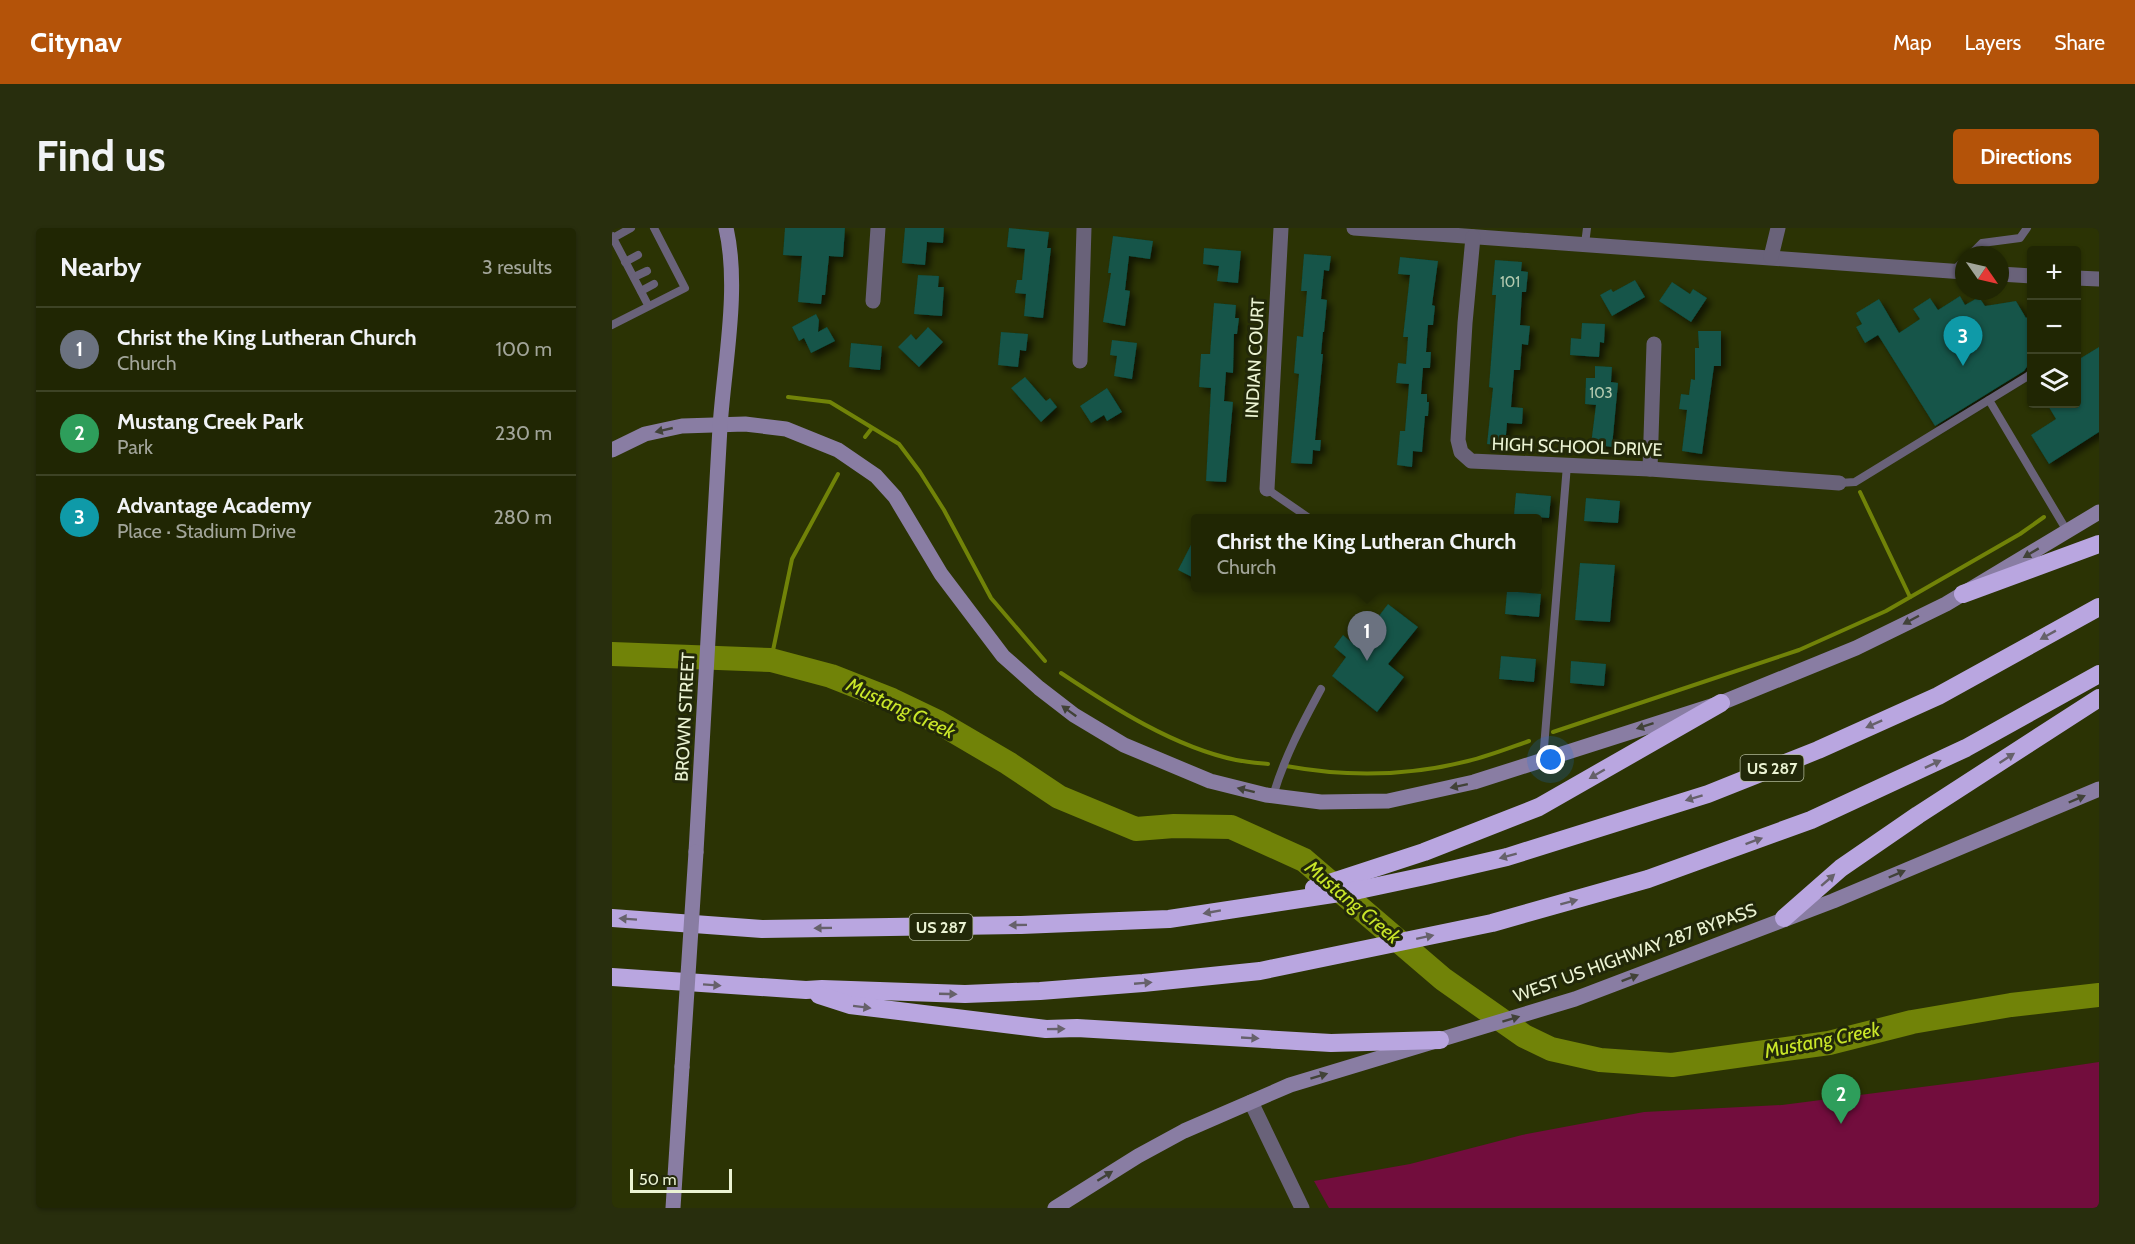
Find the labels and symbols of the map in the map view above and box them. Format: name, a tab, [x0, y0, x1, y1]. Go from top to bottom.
north arrow	[1955, 246, 2009, 300]
house number: 101	[1500, 273, 1520, 291]
street label: INDIAN COURT	[1241, 297, 1269, 419]
pin: 3	[1944, 316, 1982, 366]
house number: 103	[1589, 384, 1613, 402]
one-way arrow	[655, 426, 674, 435]
street label: HIGH SCHOOL DRIVE	[1491, 433, 1663, 461]
one-way arrow	[2023, 547, 2039, 558]
pin: 1	[1348, 612, 1386, 661]
one-way arrow	[1902, 615, 1919, 625]
one-way arrow	[2039, 630, 2056, 640]
street label: BROWN STREET	[671, 651, 699, 782]
water label: Mustang Creek	[842, 672, 960, 744]
one-way arrow	[1062, 705, 1078, 717]
one-way arrow	[1866, 720, 1883, 729]
one-way arrow	[1636, 722, 1654, 732]
your location	[1536, 745, 1565, 774]
one-way arrow	[1998, 752, 2014, 764]
road number: US 287	[1740, 755, 1804, 781]
one-way arrow	[1924, 758, 1942, 768]
one-way arrow	[1588, 769, 1605, 779]
one-way arrow	[1449, 782, 1468, 791]
one-way arrow	[1237, 784, 1255, 794]
one-way arrow	[1685, 794, 1703, 803]
one-way arrow	[2069, 794, 2087, 804]
one-way arrow	[1745, 835, 1763, 845]
one-way arrow	[1499, 852, 1517, 862]
water label: Mustang Creek	[1300, 855, 1407, 950]
one-way arrow	[1889, 869, 1907, 879]
one-way arrow	[1820, 874, 1835, 887]
one-way arrow	[1560, 897, 1578, 906]
street label: WEST US HIGHWAY 287 BYPASS	[1510, 899, 1760, 1007]
one-way arrow	[1202, 908, 1221, 917]
one-way arrow	[619, 914, 638, 924]
road number: US 287	[910, 914, 972, 940]
one-way arrow	[1008, 921, 1027, 930]
one-way arrow	[813, 923, 832, 933]
one-way arrow	[1416, 932, 1435, 941]
one-way arrow	[1621, 973, 1639, 982]
one-way arrow	[1133, 978, 1152, 988]
one-way arrow	[703, 980, 722, 989]
one-way arrow	[939, 989, 958, 998]
one-way arrow	[853, 1002, 872, 1011]
one-way arrow	[1502, 1014, 1520, 1023]
water label: Mustang Creek	[1761, 1017, 1883, 1063]
one-way arrow	[1046, 1024, 1065, 1034]
one-way arrow	[1241, 1034, 1260, 1043]
one-way arrow	[1310, 1071, 1328, 1081]
pin: 2	[1822, 1074, 1860, 1124]
scale bar	[630, 1166, 732, 1194]
one-way arrow	[1097, 1171, 1113, 1182]

